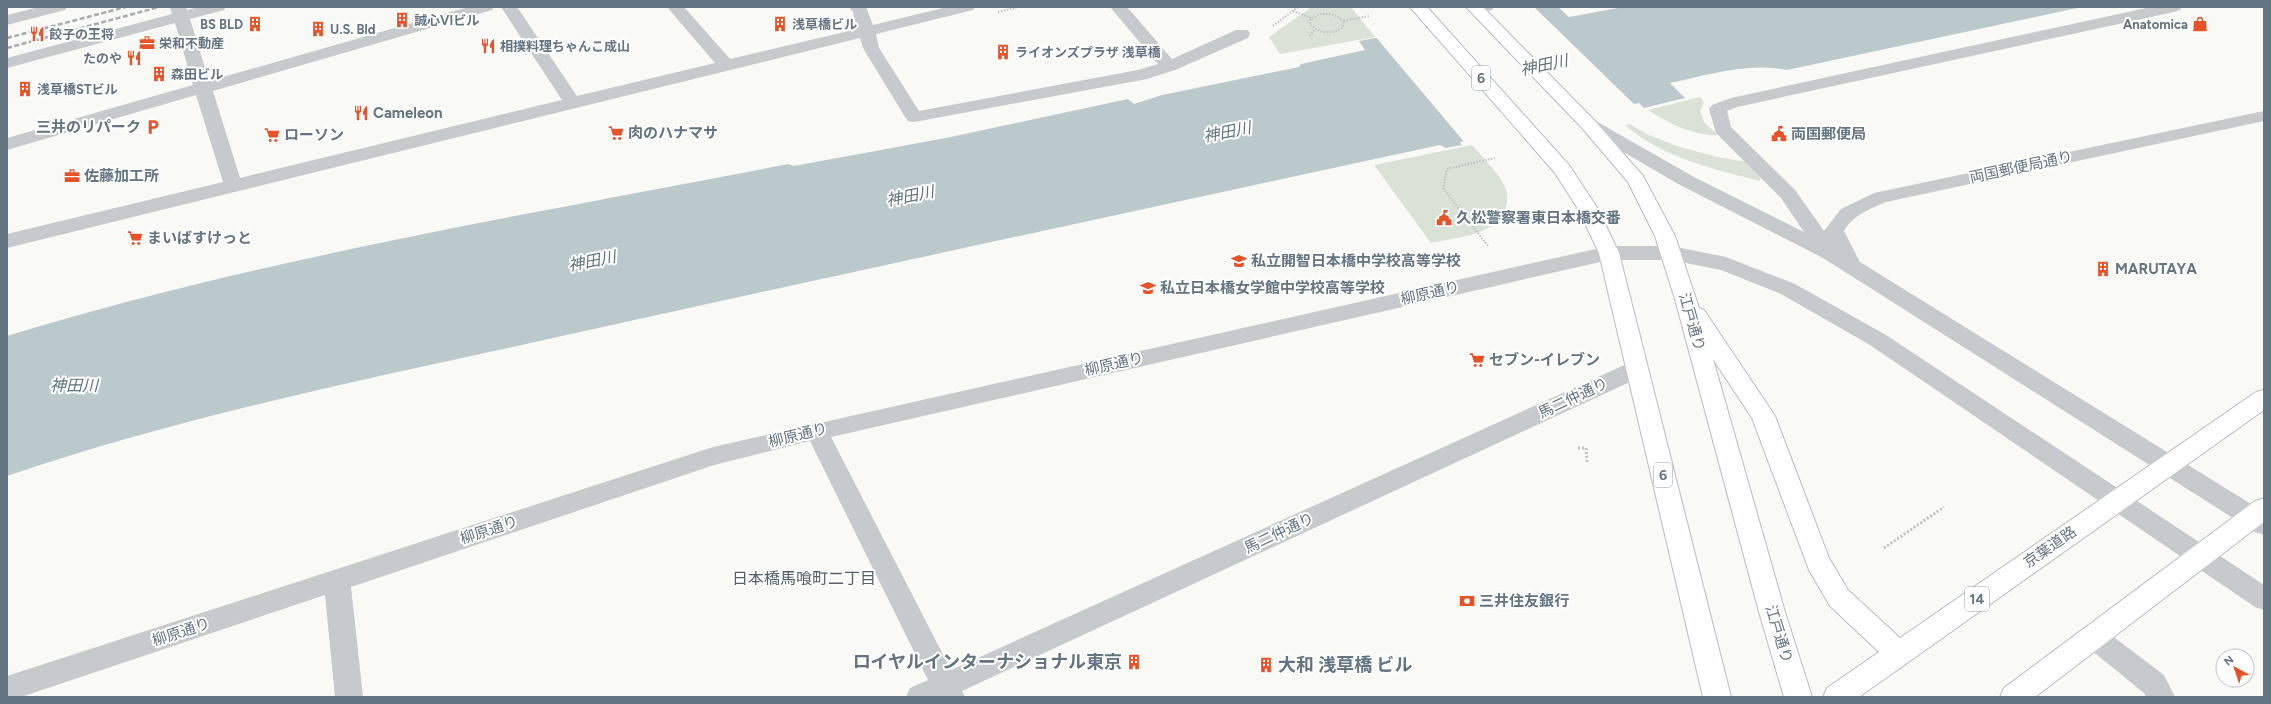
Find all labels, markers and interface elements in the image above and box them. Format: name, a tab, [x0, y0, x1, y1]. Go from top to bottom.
building icon: 誠心VIビル	[393, 11, 411, 29]
place label: 誠心VIビル	[414, 13, 479, 28]
building icon: BS BLD	[246, 15, 264, 33]
building icon: 浅草橋ビル	[771, 15, 789, 33]
shop icon: Anatomica	[2191, 15, 2209, 33]
place label: BS BLD	[200, 17, 243, 32]
place label: 浅草橋ビル	[792, 17, 857, 32]
place label: Anatomica	[2123, 17, 2188, 32]
building icon: U.S. Bld	[309, 20, 327, 38]
place label: U.S. Bld	[330, 22, 375, 37]
restaurant icon: 餃子の王将	[28, 25, 46, 43]
place label: 餃子の王将	[49, 27, 114, 42]
office icon: 栄和不動産	[138, 34, 156, 52]
place label: 栄和不動産	[159, 36, 224, 51]
restaurant icon: 相撲料理ちゃんこ成山	[479, 37, 497, 55]
place label: 相撲料理ちゃんこ成山	[500, 39, 630, 54]
building icon: ライオンズプラザ 浅草橋	[994, 43, 1012, 61]
place label: ライオンズプラザ 浅草橋	[1015, 45, 1161, 60]
restaurant icon: たのや	[125, 49, 143, 67]
water label: 神田川	[1519, 50, 1571, 79]
place label: たのや	[83, 51, 122, 66]
building icon: 森田ビル	[150, 65, 168, 83]
road number: 6	[1472, 66, 1490, 90]
place label: 森田ビル	[171, 67, 223, 82]
building icon: 浅草橋STビル	[16, 80, 34, 98]
place label: 浅草橋STビル	[37, 82, 117, 97]
restaurant icon: Cameleon	[352, 104, 370, 122]
place label: Cameleon	[373, 104, 443, 122]
place label: 三井のリパーク	[36, 118, 141, 136]
parking icon: 三井のリパーク	[144, 118, 162, 136]
water label: 神田川	[1202, 118, 1254, 146]
supermarket icon: 肉のハナマサ	[607, 124, 625, 142]
place label: 肉のハナマサ	[628, 124, 718, 142]
public building icon: 両国郵便局	[1770, 125, 1788, 143]
place label: 両国郵便局	[1791, 125, 1866, 143]
supermarket icon: ローソン	[263, 126, 281, 144]
place label: ローソン	[284, 126, 344, 144]
street label: 両国郵便局通り	[1968, 147, 2074, 187]
office icon: 佐藤加工所	[63, 167, 81, 185]
place label: 佐藤加工所	[84, 167, 159, 185]
water label: 神田川	[885, 182, 937, 210]
public building icon: 久松警察署東日本橋交番	[1435, 209, 1453, 227]
place label: 久松警察署東日本橋交番	[1456, 209, 1621, 227]
supermarket icon: まいばすけっと	[126, 229, 144, 247]
place label: まいばすけっと	[147, 229, 252, 247]
water label: 神田川	[567, 247, 619, 275]
school or university icon: 私立開智日本橋中学校高等学校	[1230, 252, 1248, 270]
place label: 私立開智日本橋中学校高等学校	[1251, 252, 1461, 270]
building icon: MARUTAYA	[2094, 260, 2112, 278]
place label: MARUTAYA	[2115, 260, 2197, 278]
street label: 柳原通り	[1399, 277, 1461, 309]
school or university icon: 私立日本橋女学館中学校高等学校	[1139, 279, 1157, 297]
place label: 私立日本橋女学館中学校高等学校	[1160, 279, 1385, 297]
street label: 江戸通り	[1675, 291, 1709, 353]
street label: 柳原通り	[1083, 348, 1145, 380]
supermarket icon: セブン-イレブン	[1468, 351, 1486, 369]
place label: セブン-イレブン	[1489, 351, 1600, 369]
street label: 馬二仲通り	[1535, 374, 1611, 422]
water label: 神田川	[50, 376, 100, 395]
street label: 柳原通り	[767, 419, 829, 451]
road number: 6	[1654, 463, 1672, 487]
street label: 馬二仲通り	[1241, 509, 1317, 557]
street label: 柳原通り	[458, 512, 520, 548]
street label: 京葉道路	[2020, 522, 2080, 572]
district label: 日本橋馬喰町二丁目	[732, 569, 876, 588]
road number: 14	[1965, 587, 1989, 611]
bank icon: 三井住友銀行	[1458, 592, 1476, 610]
place label: 三井住友銀行	[1479, 592, 1569, 610]
street label: 江戸通り	[1762, 603, 1796, 665]
street label: 柳原通り	[150, 614, 212, 650]
north arrow	[2215, 648, 2255, 688]
place label: ロイヤルインターナショナル東京	[853, 651, 1122, 673]
building icon: ロイヤルインターナショナル東京	[1125, 653, 1143, 671]
text: N	[2221, 653, 2236, 668]
place label: 大和 浅草橋 ビル	[1278, 654, 1413, 676]
building icon: 大和 浅草橋 ビル	[1257, 656, 1275, 674]

